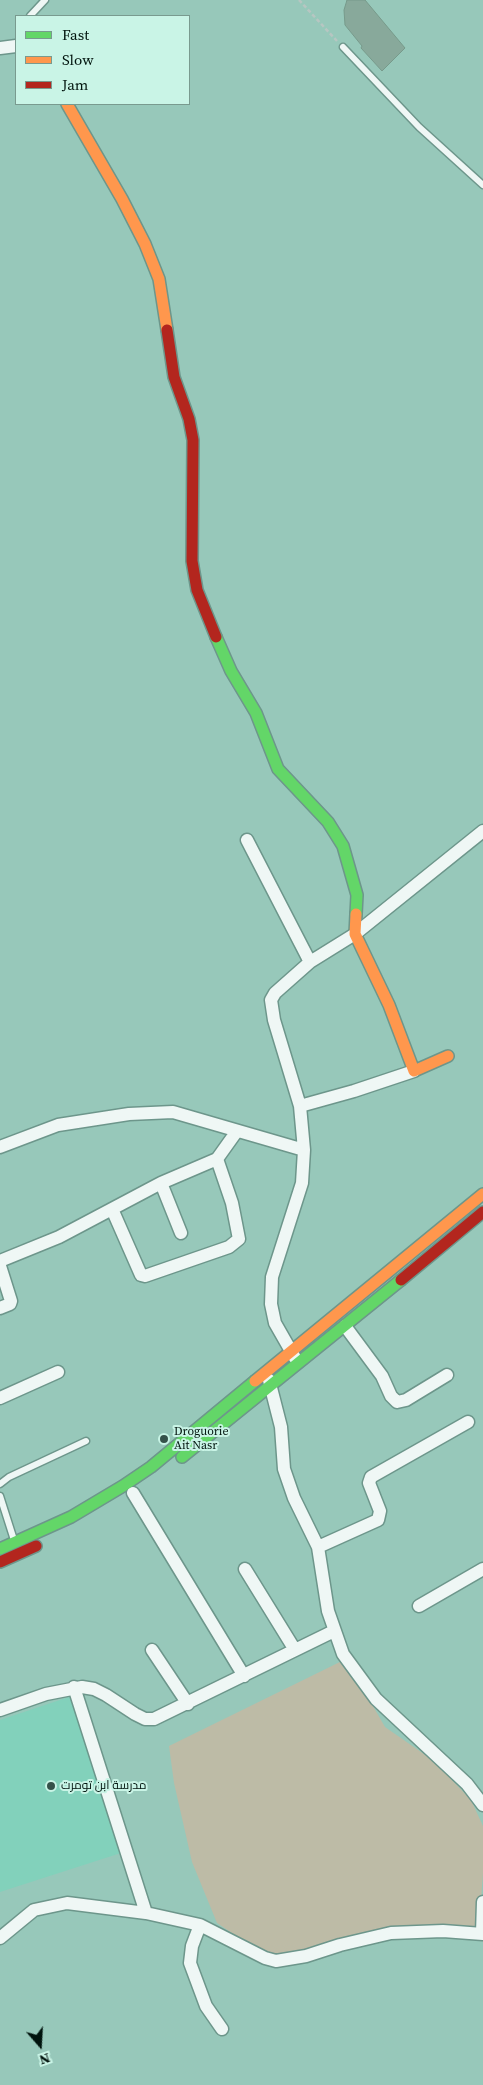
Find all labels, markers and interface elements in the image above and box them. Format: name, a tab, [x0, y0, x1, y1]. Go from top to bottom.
legend	[15, 15, 190, 105]
text: Fast	[62, 24, 89, 45]
text: Slow	[62, 49, 94, 70]
text: Jam	[62, 74, 88, 95]
place label: Droguorie Ait Nasr	[174, 1425, 229, 1453]
marker: Droguorie Ait Nasr	[158, 1433, 170, 1445]
place label: مدرسة ابن تومرت	[61, 1779, 146, 1793]
marker: مدرسة ابن تومرت	[45, 1780, 57, 1792]
north arrow	[15, 2020, 65, 2070]
text: N	[37, 2048, 53, 2070]

